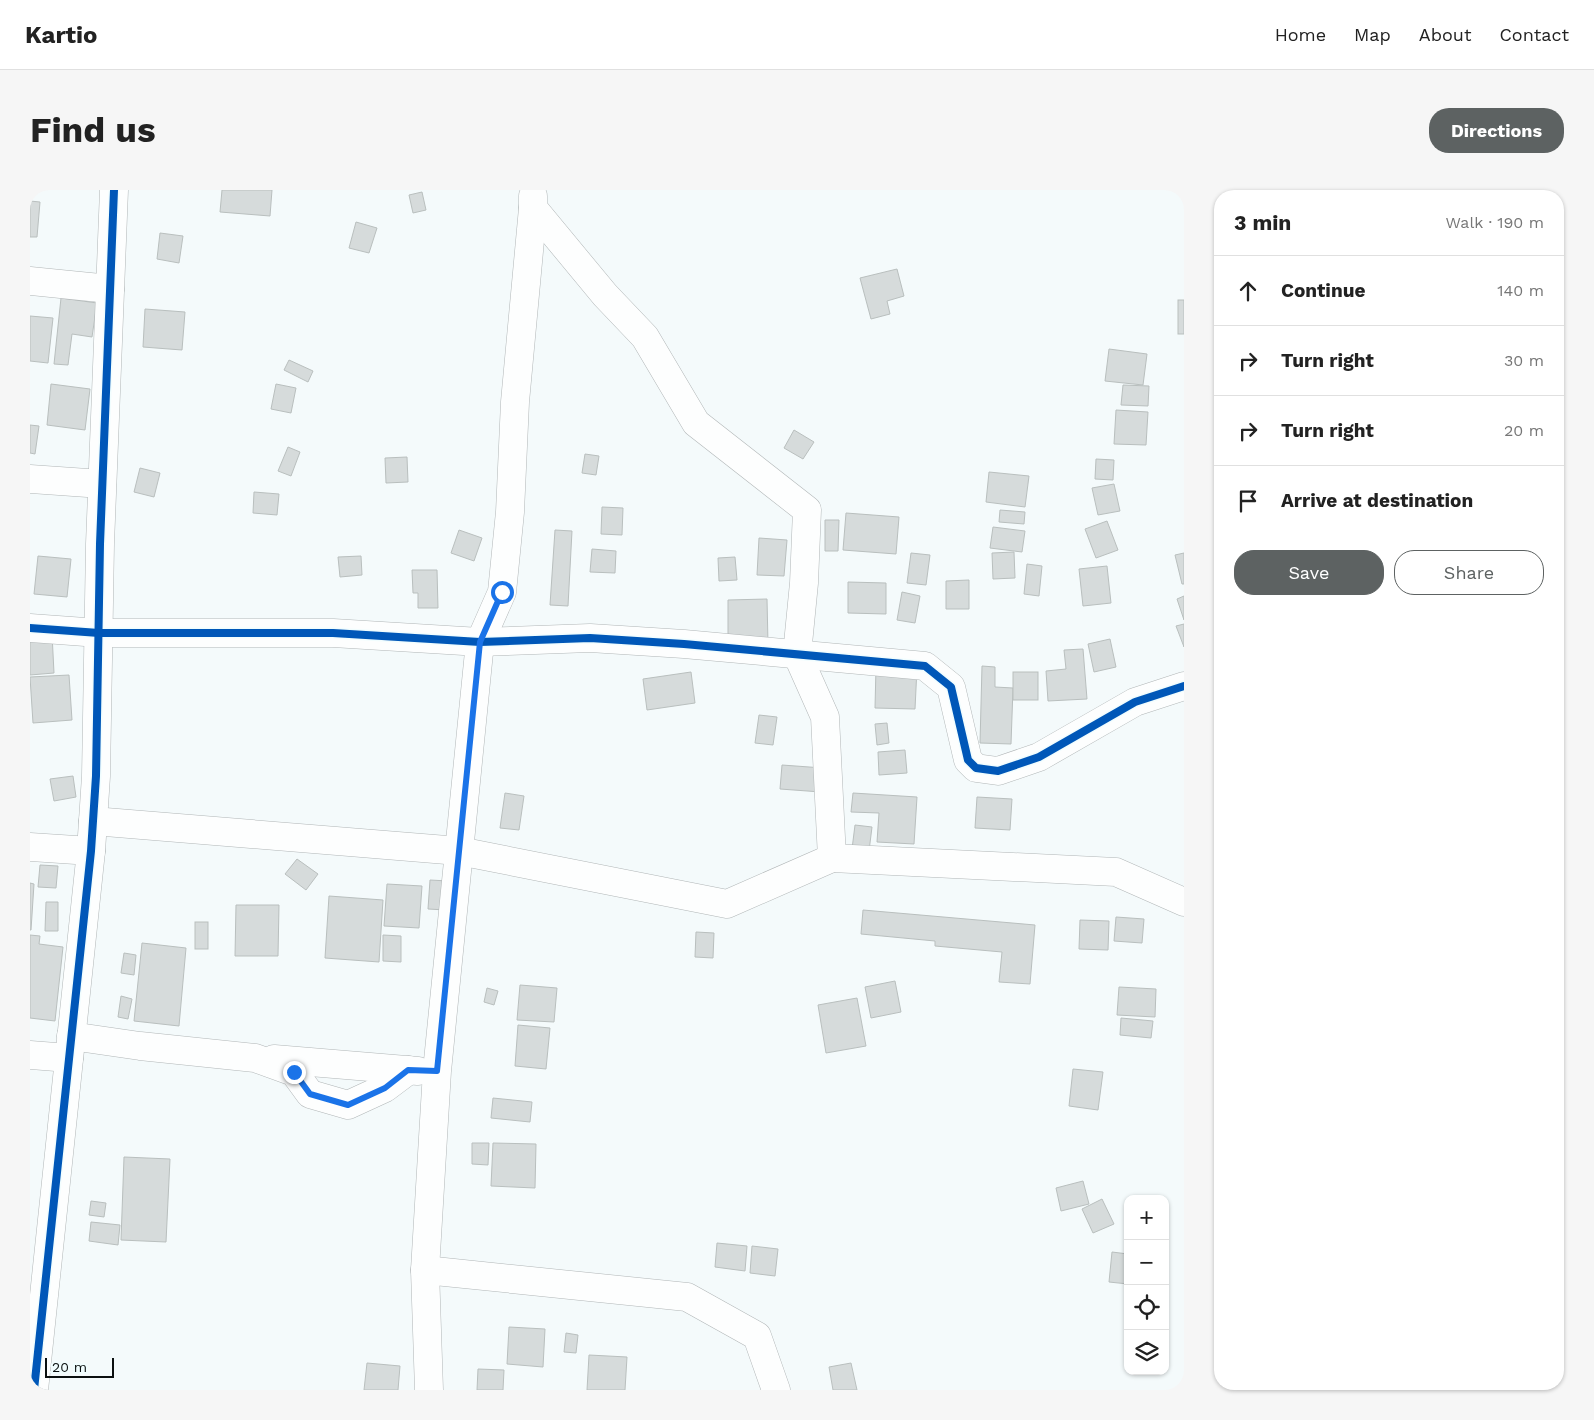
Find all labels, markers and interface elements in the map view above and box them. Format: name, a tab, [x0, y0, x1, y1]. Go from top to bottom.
text: Kartio	[25, 21, 97, 49]
text: Home	[1275, 24, 1326, 45]
text: Map	[1354, 24, 1391, 45]
text: About	[1419, 24, 1471, 45]
text: Contact	[1499, 24, 1569, 45]
button: Directions	[1429, 108, 1564, 153]
text: Find us	[30, 109, 156, 151]
text: 3 min	[1234, 210, 1291, 235]
text: Walk · 190 m	[1446, 213, 1544, 232]
icon: ahead	[1234, 277, 1262, 305]
text: Continue	[1281, 279, 1365, 302]
text: 140 m	[1497, 281, 1544, 300]
icon: right	[1234, 347, 1262, 375]
text: Turn right	[1281, 349, 1374, 372]
text: 30 m	[1504, 351, 1544, 370]
icon: right	[1234, 417, 1262, 445]
text: Turn right	[1281, 419, 1374, 442]
text: 20 m	[1504, 421, 1544, 440]
icon: arrive	[1234, 487, 1262, 515]
text: Arrive at destination	[1281, 489, 1473, 512]
button: Save	[1234, 550, 1384, 595]
button: Share	[1394, 550, 1544, 595]
route start	[491, 581, 514, 604]
route end	[283, 1061, 306, 1084]
map controls	[1124, 1195, 1169, 1375]
button: +	[1124, 1195, 1169, 1240]
button: −	[1124, 1240, 1169, 1285]
button: locate	[1124, 1285, 1169, 1330]
button: layers	[1124, 1330, 1169, 1375]
scale bar	[45, 1355, 114, 1378]
text: 20 m	[52, 1359, 87, 1375]

